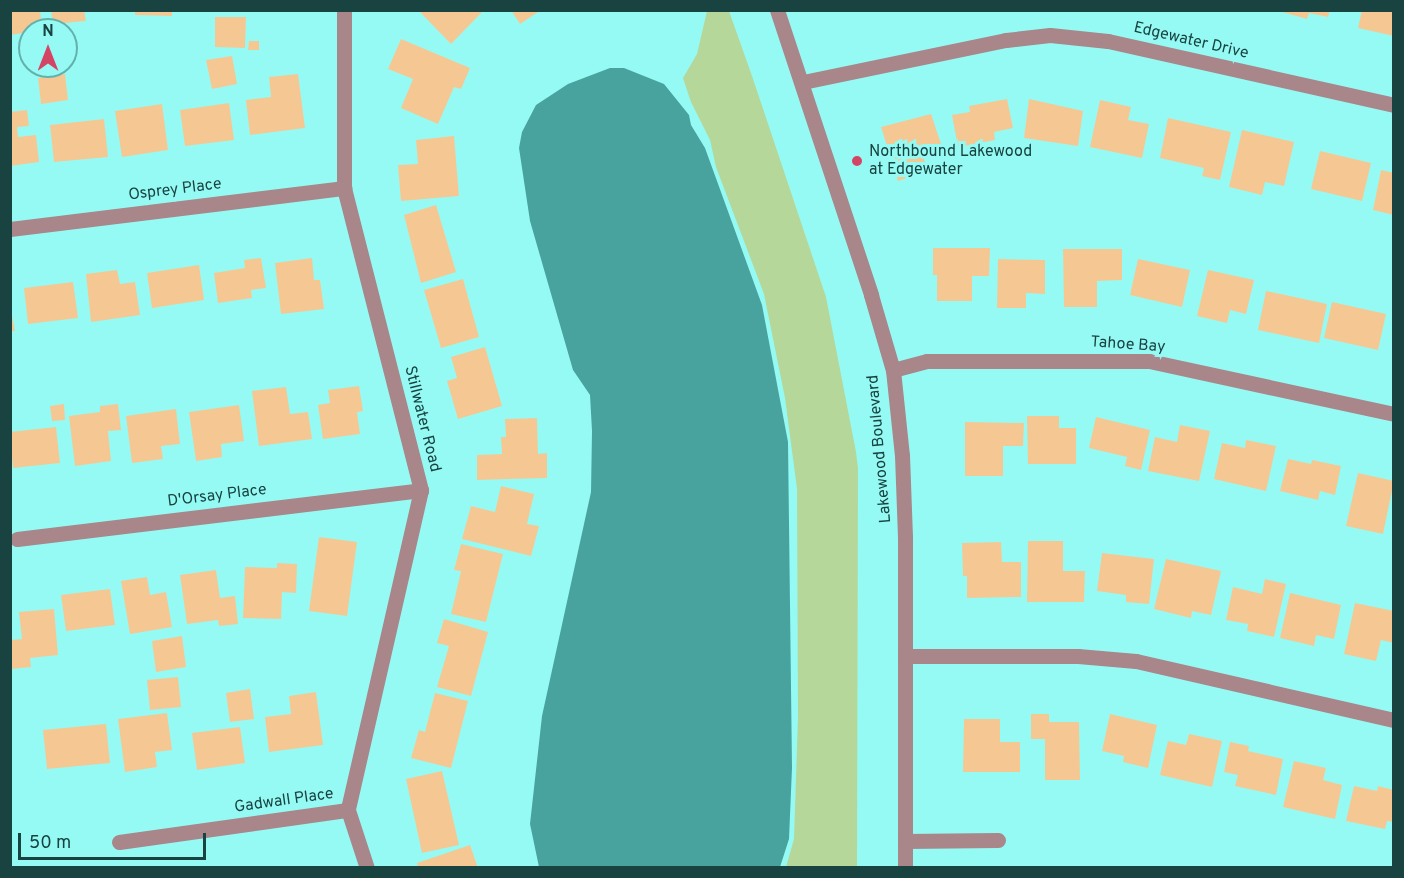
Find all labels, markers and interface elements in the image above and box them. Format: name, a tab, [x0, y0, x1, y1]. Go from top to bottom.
north arrow	[18, 18, 78, 78]
street label: Edgewater Drive	[1132, 18, 1250, 64]
text: N	[42, 22, 54, 42]
place label: Northbound Lakewood at Edgewater	[869, 142, 1032, 180]
marker: Northbound Lakewood at Edgewater	[850, 154, 864, 168]
street label: Osprey Place	[127, 175, 223, 205]
street label: Tahoe Bay	[1090, 333, 1166, 357]
street label: Stillwater Road	[400, 364, 444, 474]
street label: Lakewood Boulevard	[864, 374, 896, 524]
street label: D'Orsay Place	[166, 480, 268, 512]
street label: Gadwall Place	[233, 785, 335, 817]
scale bar	[21, 821, 208, 859]
text: 50 m	[29, 832, 71, 855]

